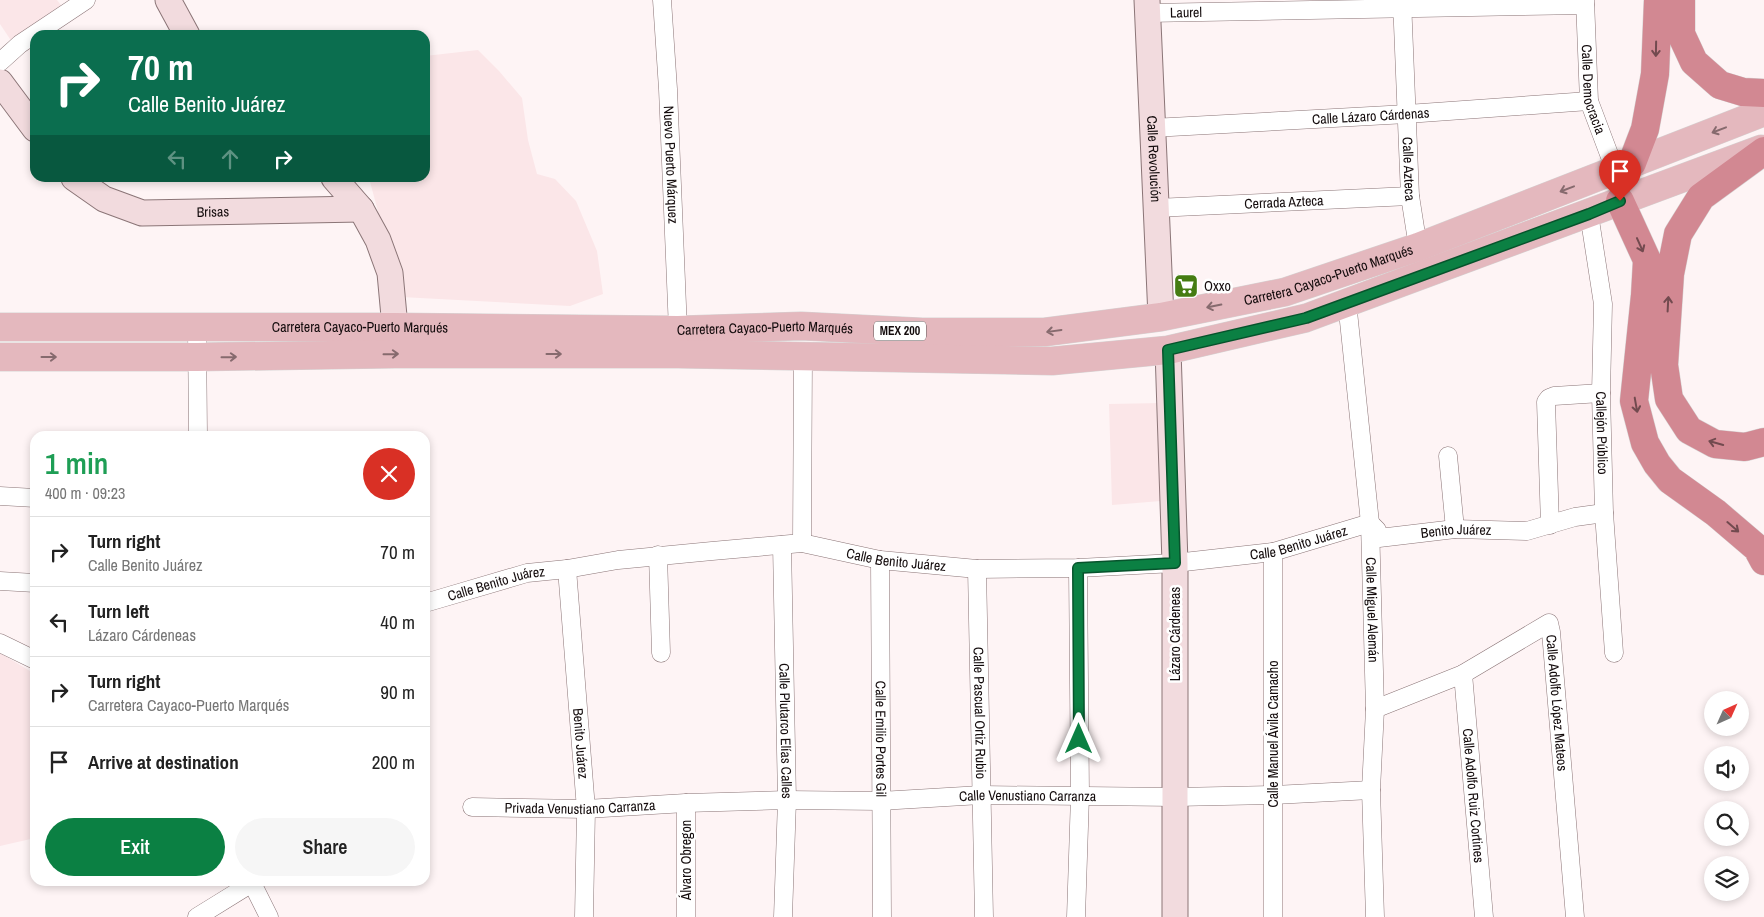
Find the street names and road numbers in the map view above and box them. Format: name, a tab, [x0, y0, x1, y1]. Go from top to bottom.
street label: Laurel	[1170, 3, 1202, 22]
street label: Calle Democracia	[1578, 44, 1610, 137]
street label: Calle Lázaro Cárdenas	[1311, 103, 1430, 128]
street label: Nuevo Puerto Márquez	[660, 105, 683, 224]
street label: Calle Revolución	[1143, 115, 1165, 203]
street label: Calle Azteca	[1399, 137, 1420, 203]
street label: Cerrada Azteca	[1244, 191, 1324, 213]
street label: Brisas	[196, 202, 230, 221]
street label: Carretera Cayaco-Puerto Marqués	[1242, 240, 1416, 309]
street label: Carretera Cayaco-Puerto Marqués	[677, 317, 854, 339]
street label: Carretera Cayaco-Puerto Marqués	[272, 318, 449, 337]
road number: MEX 200	[874, 322, 926, 341]
street label: Callejón Público	[1592, 391, 1612, 475]
street label: Benito Juárez	[1420, 520, 1492, 542]
street label: Calle Benito Juárez	[1249, 521, 1350, 564]
street label: Calle Benito Juárez	[845, 544, 947, 575]
street label: Calle Miguel Alemán	[1362, 557, 1383, 663]
street label: Calle Benito Juárez	[445, 562, 546, 605]
street label: Lázaro Cárdeneas	[1166, 587, 1184, 681]
street label: Calle Adolfo López Mateos	[1542, 634, 1572, 772]
street label: Calle Pascual Ortiz Rubio	[970, 647, 990, 779]
street label: Calle Manuel Ávila Camacho	[1264, 660, 1282, 808]
street label: Calle Plutarco Elías Calles	[775, 663, 796, 799]
street label: Calle Emilio Portes Gil	[872, 681, 890, 797]
street label: Benito Juárez	[569, 707, 593, 780]
street label: Calle Adolfo Ruiz Cortines	[1459, 728, 1488, 864]
street label: Calle Venustiano Carranza	[958, 786, 1097, 805]
street label: Privada Venustiano Carranza	[504, 796, 656, 818]
street label: Álvaro Obregon	[677, 820, 695, 901]

